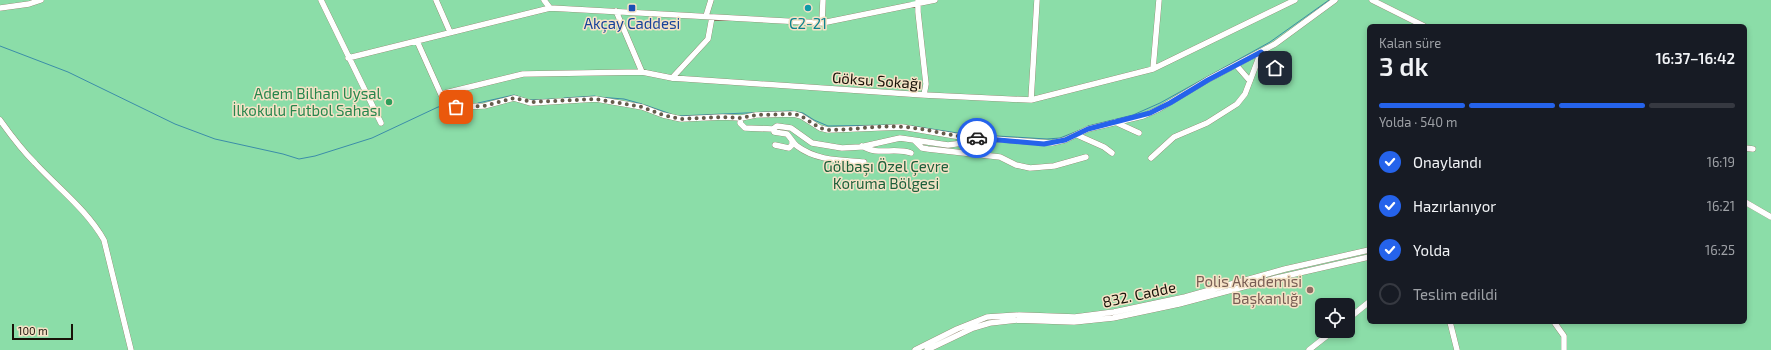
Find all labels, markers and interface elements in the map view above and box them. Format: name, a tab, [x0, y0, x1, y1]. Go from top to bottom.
marker: Akçay Caddesi	[627, 3, 637, 13]
marker: C2-21	[803, 3, 813, 13]
place label: Akçay Caddesi	[584, 14, 680, 33]
place label: C2-21	[789, 14, 827, 32]
text: Kalan süre	[1379, 35, 1441, 51]
text: 16:37–16:42	[1655, 49, 1735, 67]
text: 3 dk	[1379, 50, 1429, 81]
pin	[1258, 51, 1292, 85]
icon: home	[1264, 57, 1286, 79]
street label: Göksu Sokağı	[831, 68, 923, 92]
place label: Adem Bilhan Uysal İlkokulu Futbol Sahası	[233, 84, 382, 119]
pin	[439, 90, 473, 124]
icon: bag	[445, 96, 467, 118]
marker: Adem Bilhan Uysal İlkokulu Futbol Sahası	[384, 97, 394, 107]
text: Yolda · 540 m	[1379, 114, 1457, 130]
courier	[957, 118, 997, 158]
icon: car	[966, 127, 988, 149]
icon: check	[1379, 151, 1401, 173]
text: Onaylandı	[1413, 153, 1482, 171]
text: 16:19	[1707, 154, 1735, 170]
park label: Gölbaşı Özel Çevre Koruma Bölgesi	[823, 157, 949, 192]
icon: check	[1379, 195, 1401, 217]
text: Hazırlanıyor	[1413, 197, 1496, 215]
text: 16:21	[1707, 198, 1735, 214]
icon: check	[1379, 239, 1401, 261]
text: Yolda	[1413, 241, 1450, 259]
text: 16:25	[1705, 242, 1735, 258]
place label: Polis Akademisi Başkanlığı	[1196, 272, 1302, 308]
street label: 832. Cadde	[1101, 277, 1177, 311]
marker: Polis Akademisi Başkanlığı	[1305, 285, 1315, 295]
text: Teslim edildi	[1413, 285, 1498, 303]
map controls	[1315, 298, 1355, 338]
button: locate	[1315, 298, 1355, 338]
scale bar	[12, 322, 73, 341]
text: 100 m	[18, 324, 48, 337]

